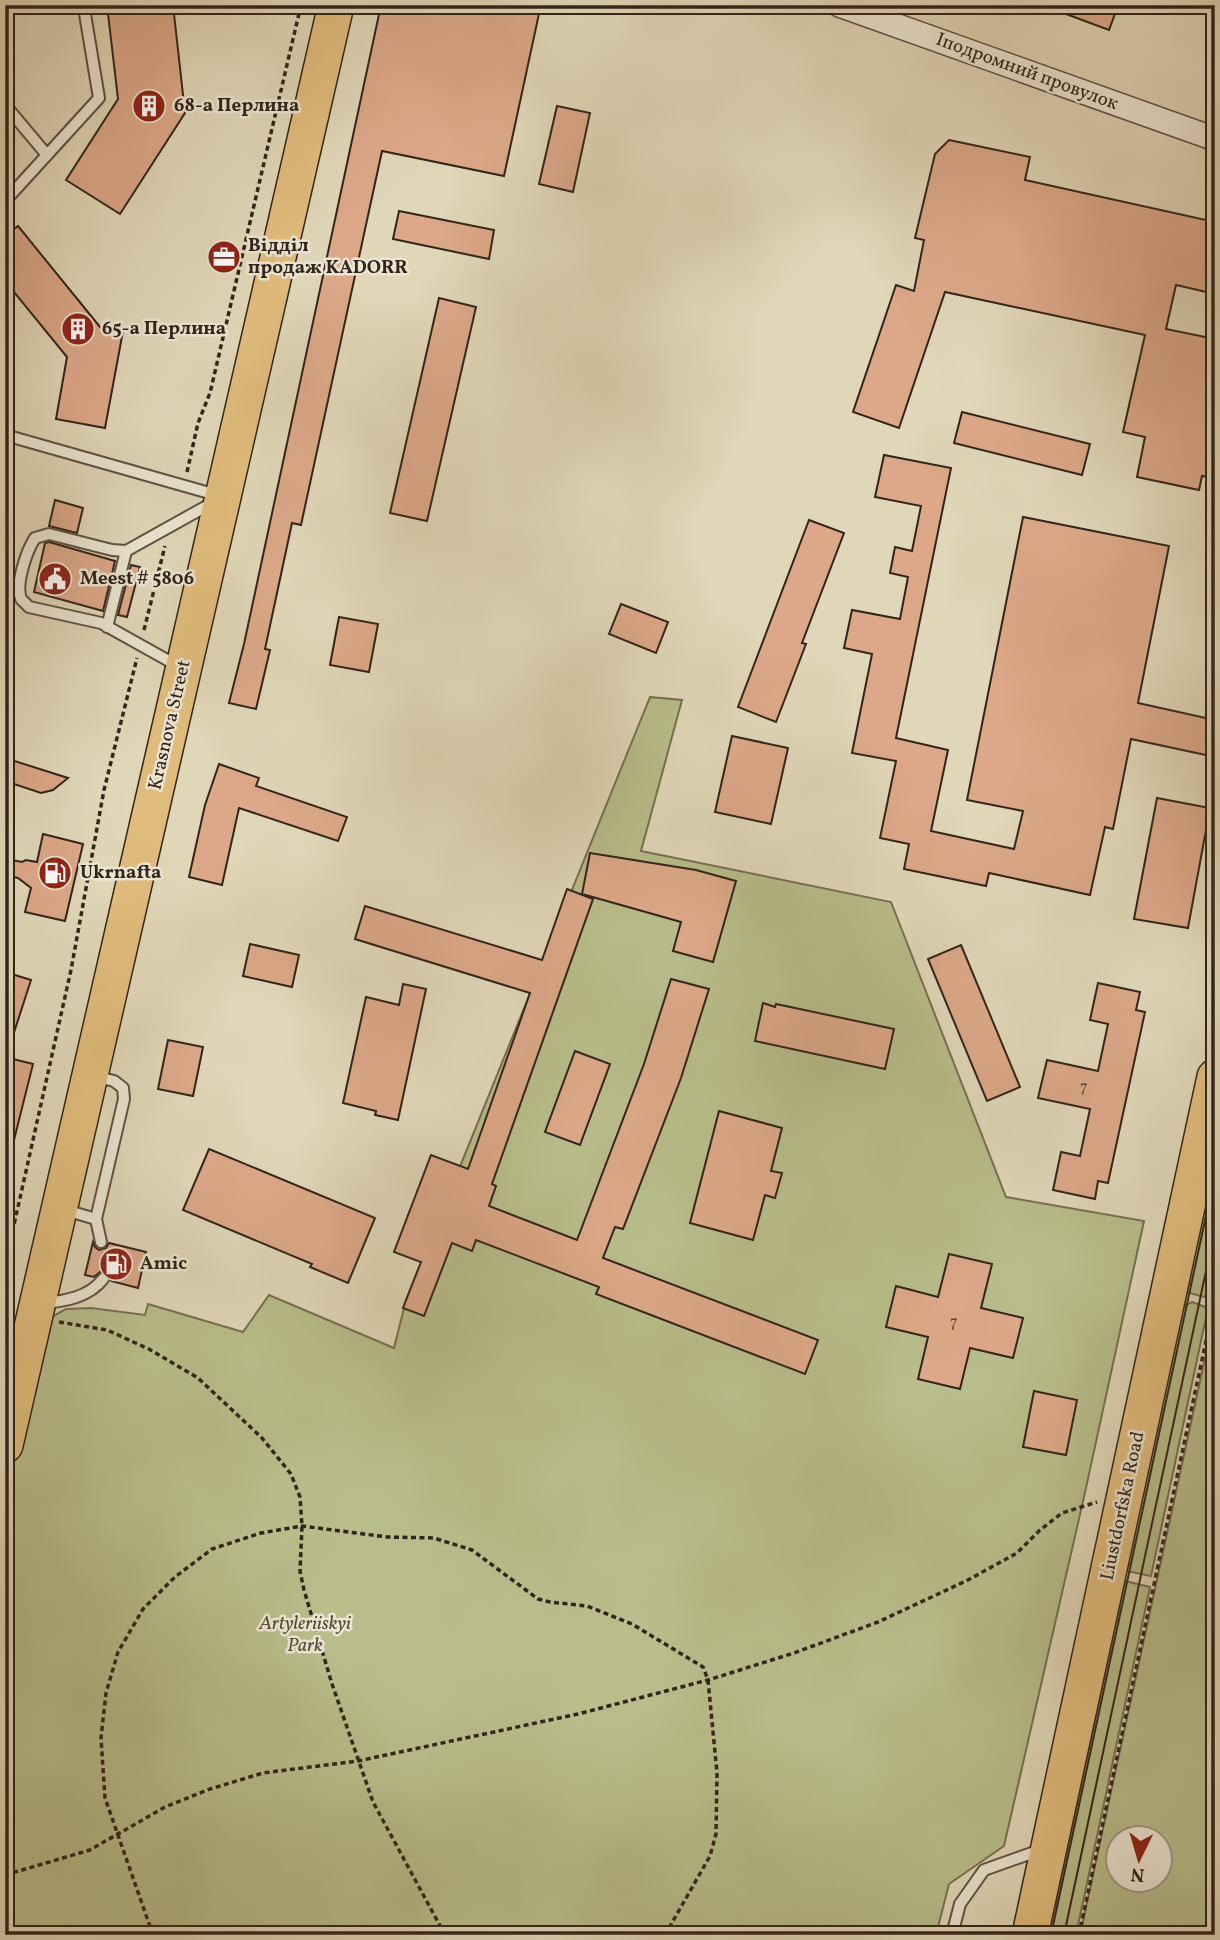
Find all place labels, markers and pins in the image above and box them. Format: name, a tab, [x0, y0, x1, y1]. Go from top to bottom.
building icon: 68-а Перлина	[130, 87, 168, 125]
place label: 68-а Перлина	[174, 93, 299, 119]
place label: Відділ продаж KADORR	[248, 233, 408, 281]
office icon: Відділ продаж KADORR	[205, 238, 243, 276]
building icon: 65-а Перлина	[59, 310, 97, 348]
place label: 65-а Перлина	[102, 316, 226, 342]
public building icon: Meest # 5806	[36, 560, 74, 598]
place label: Meest # 5806	[80, 566, 194, 592]
fuel station icon: Ukrnafta	[36, 854, 74, 892]
place label: Ukrnafta	[80, 860, 161, 886]
fuel station icon: Amic	[97, 1245, 135, 1283]
place label: Amic	[140, 1251, 187, 1277]

